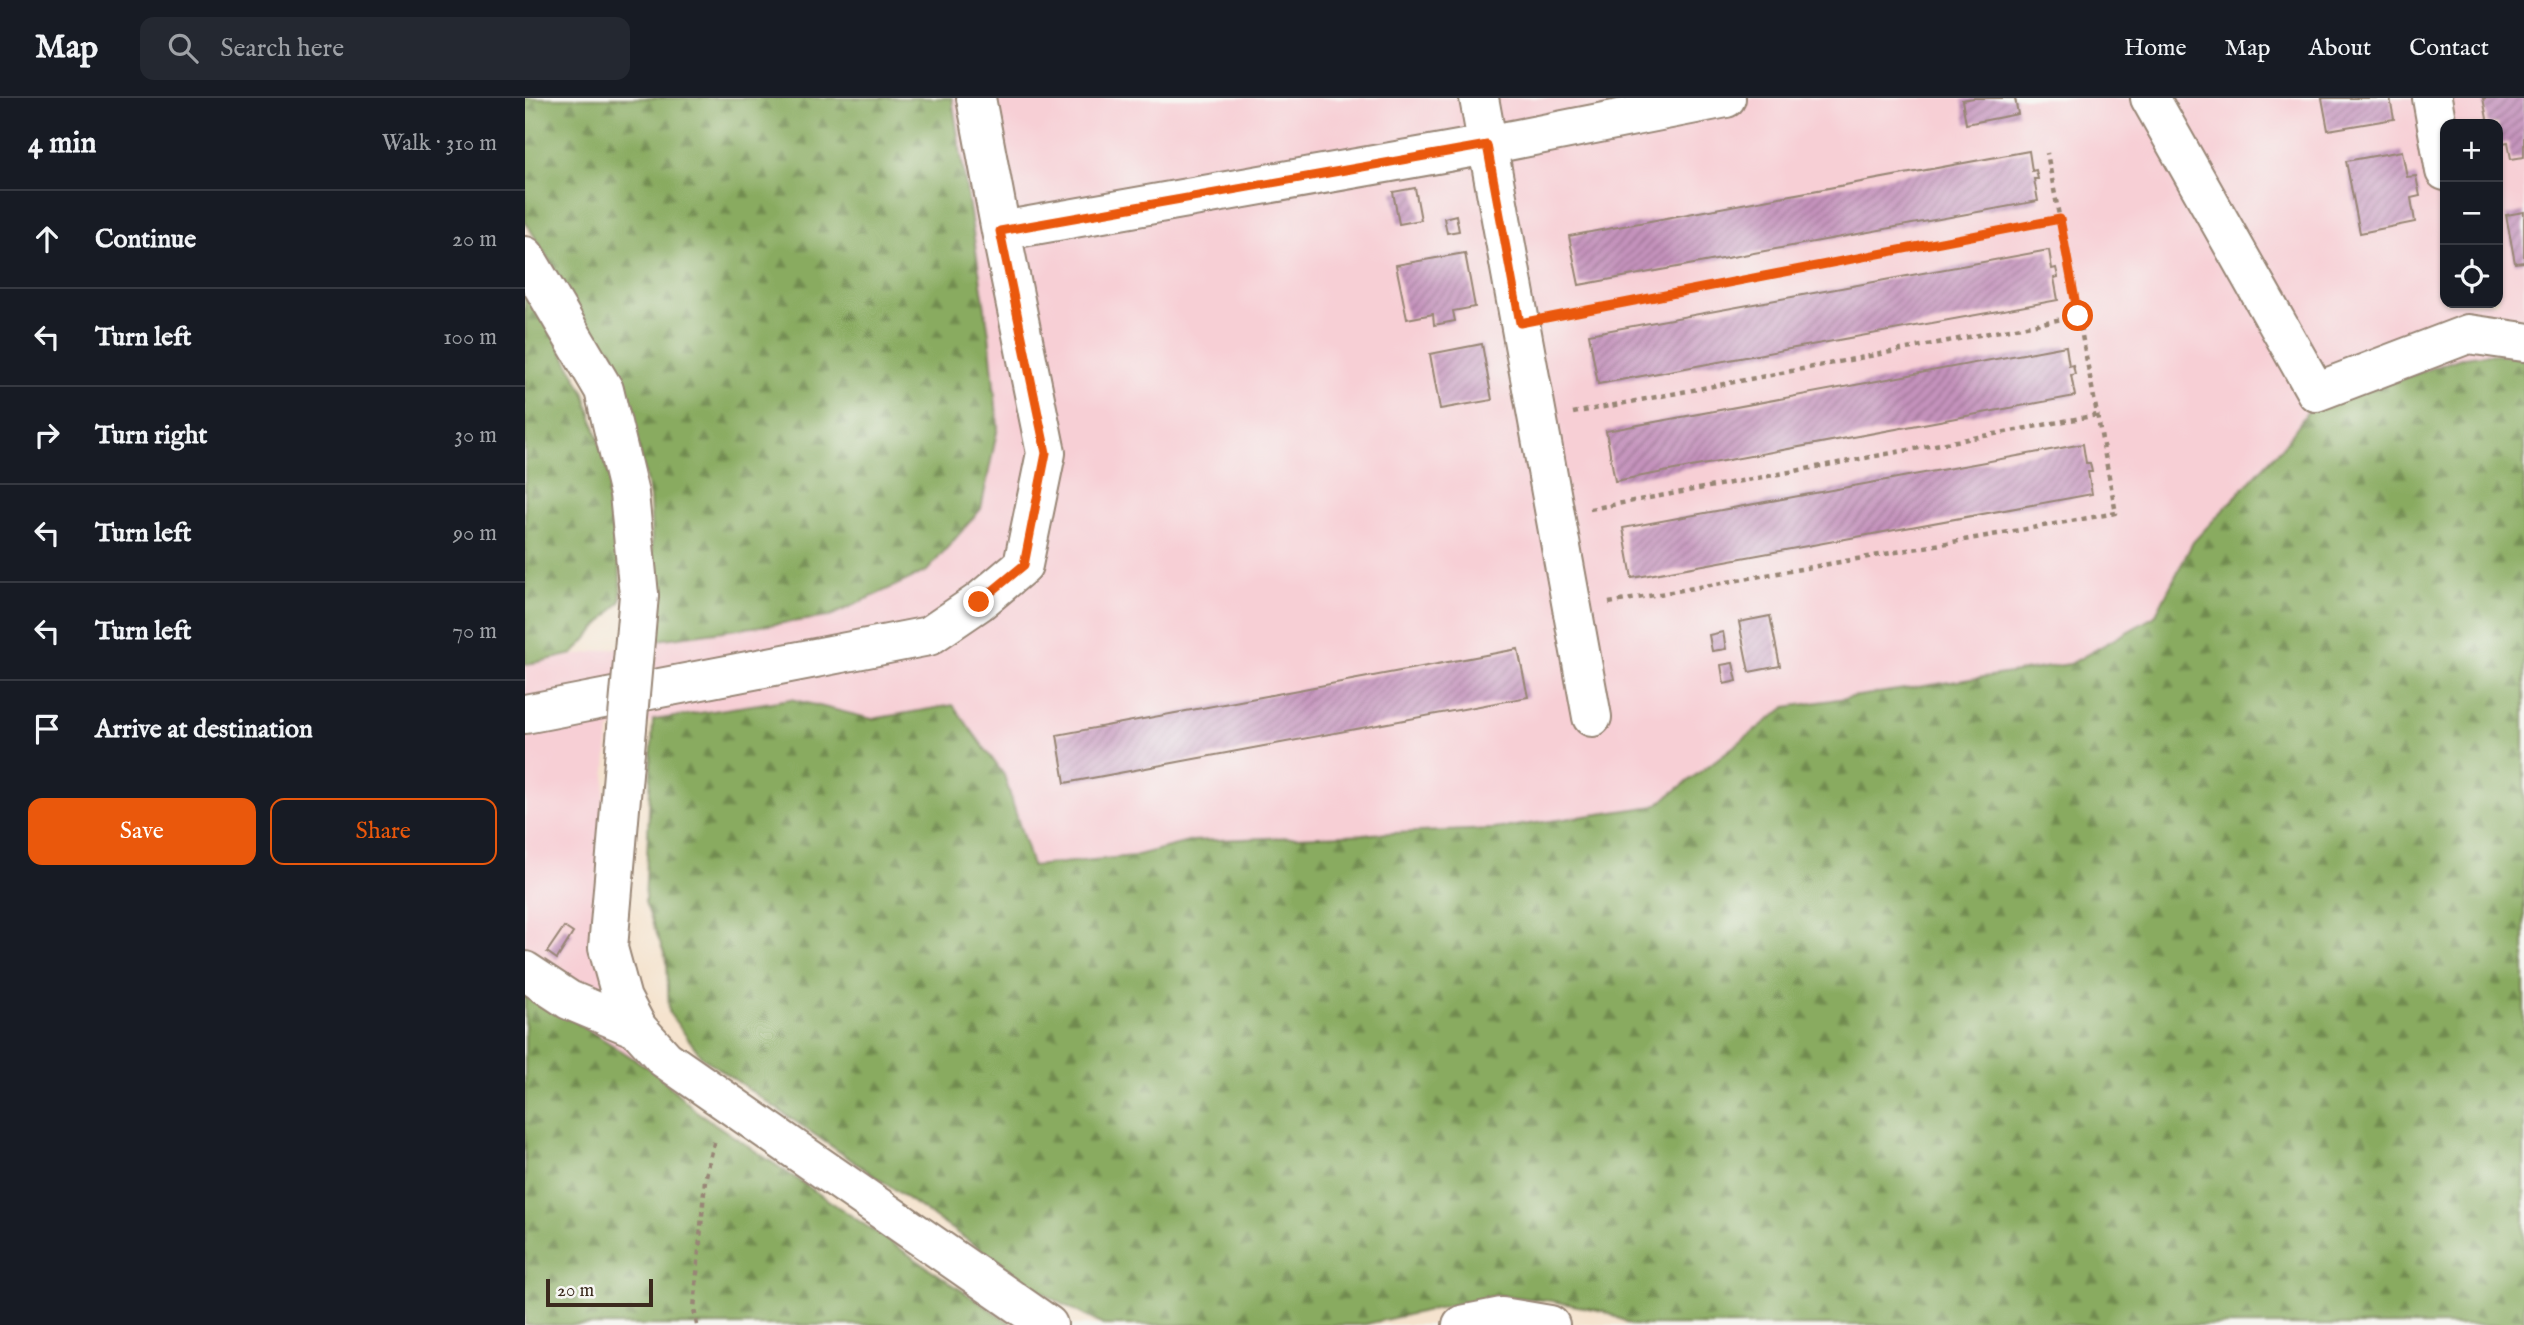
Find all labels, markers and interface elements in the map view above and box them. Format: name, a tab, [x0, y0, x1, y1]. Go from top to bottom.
search box	[140, 17, 630, 80]
text: Map	[35, 27, 98, 69]
icon: search	[164, 29, 202, 67]
text: Search here	[220, 32, 344, 65]
text: Home	[2124, 33, 2187, 64]
text: Map	[2225, 33, 2271, 64]
text: About	[2309, 33, 2371, 64]
text: Contact	[2409, 33, 2489, 64]
map controls	[2440, 119, 2503, 308]
button: +	[2440, 119, 2503, 182]
text: 4 min	[28, 125, 96, 163]
text: Walk · 310 m	[382, 129, 497, 158]
button: −	[2440, 182, 2503, 245]
icon: ahead	[28, 220, 66, 258]
text: Continue	[95, 223, 196, 256]
text: 20 m	[452, 225, 497, 254]
button: locate	[2440, 245, 2503, 308]
route start	[2062, 300, 2093, 331]
icon: left	[28, 318, 66, 356]
text: Turn left	[95, 321, 192, 354]
text: 100 m	[443, 323, 497, 352]
icon: right	[28, 416, 66, 454]
text: Turn right	[95, 419, 208, 452]
text: 30 m	[454, 421, 497, 450]
icon: left	[28, 514, 66, 552]
text: Turn left	[95, 517, 192, 550]
text: 90 m	[453, 519, 497, 548]
route end	[963, 586, 994, 617]
icon: left	[28, 612, 66, 650]
text: Turn left	[95, 615, 192, 648]
text: 70 m	[452, 617, 497, 646]
icon: arrive	[28, 710, 66, 748]
text: Arrive at destination	[95, 713, 313, 746]
button: Save	[28, 798, 256, 865]
button: Share	[270, 798, 497, 865]
scale bar	[546, 1276, 653, 1308]
text: 20 m	[557, 1279, 594, 1303]

